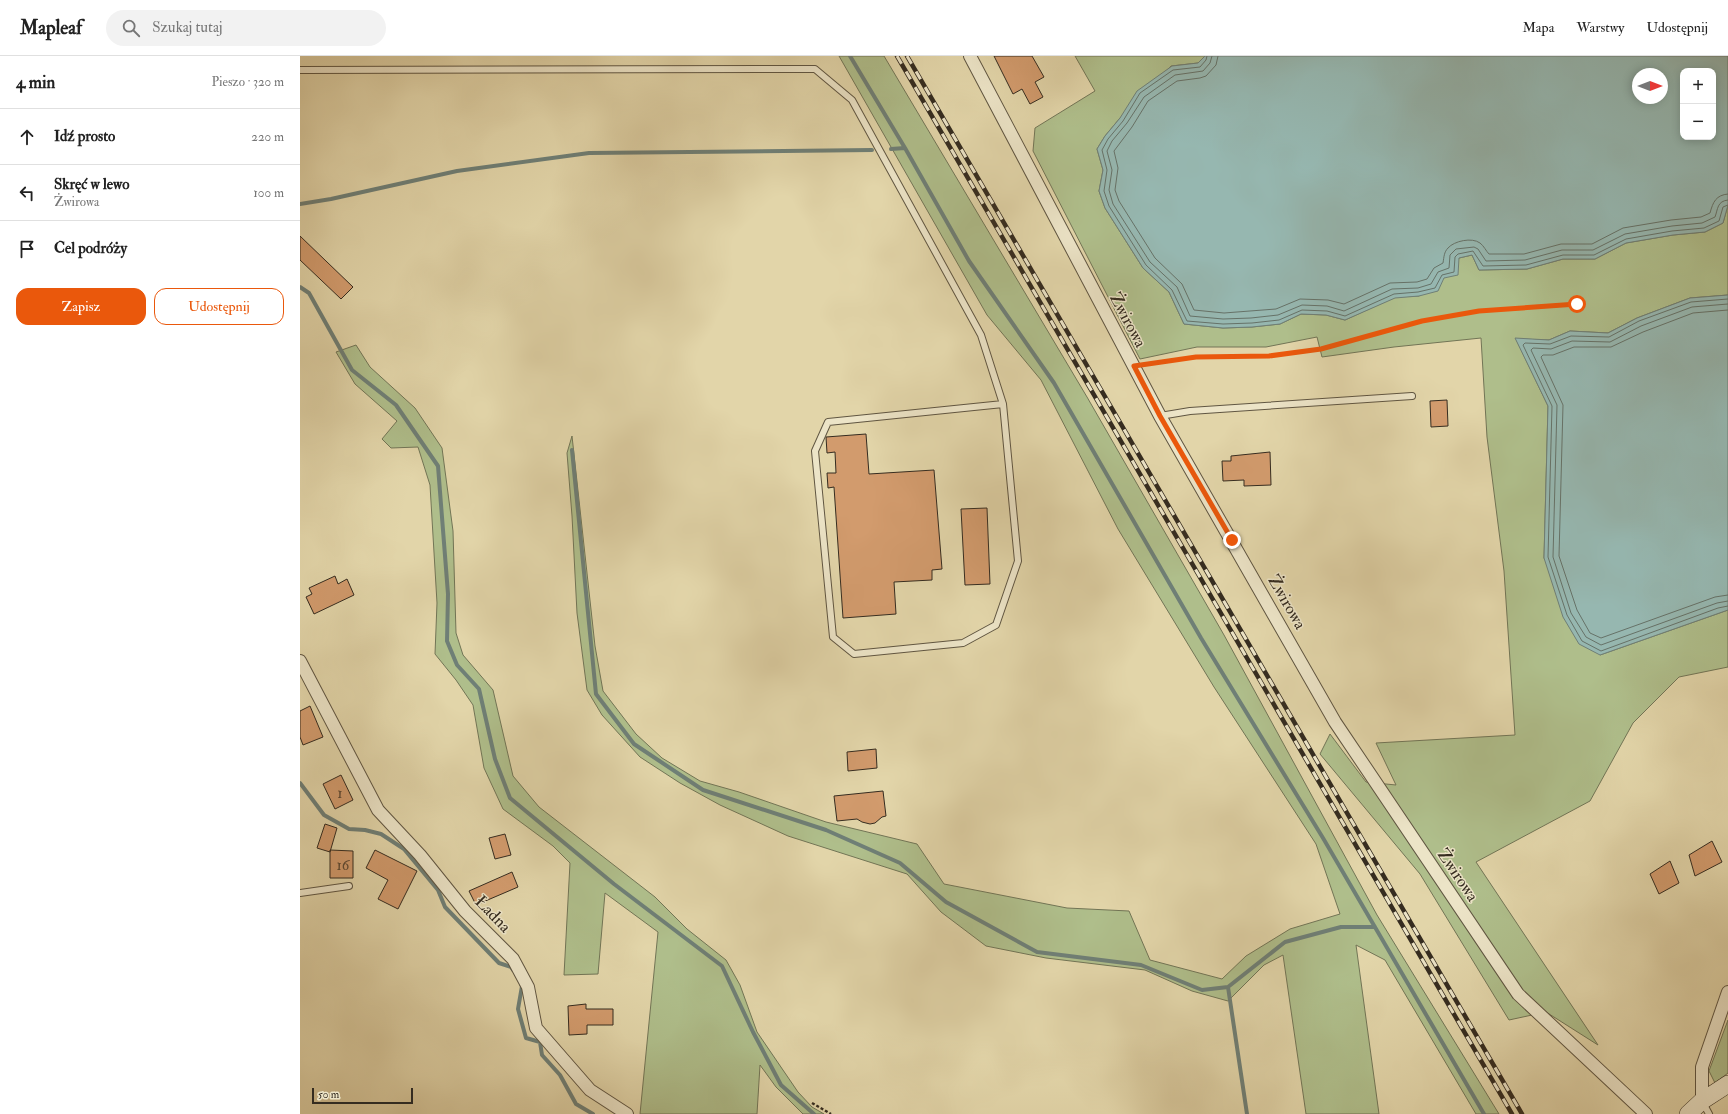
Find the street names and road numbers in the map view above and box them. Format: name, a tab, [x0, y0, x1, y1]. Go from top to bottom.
street label: Żwirowa	[1105, 288, 1153, 352]
street label: Żwirowa	[1263, 570, 1313, 634]
street label: Żwirowa	[1433, 843, 1486, 906]
street label: Ładna	[470, 891, 516, 938]

